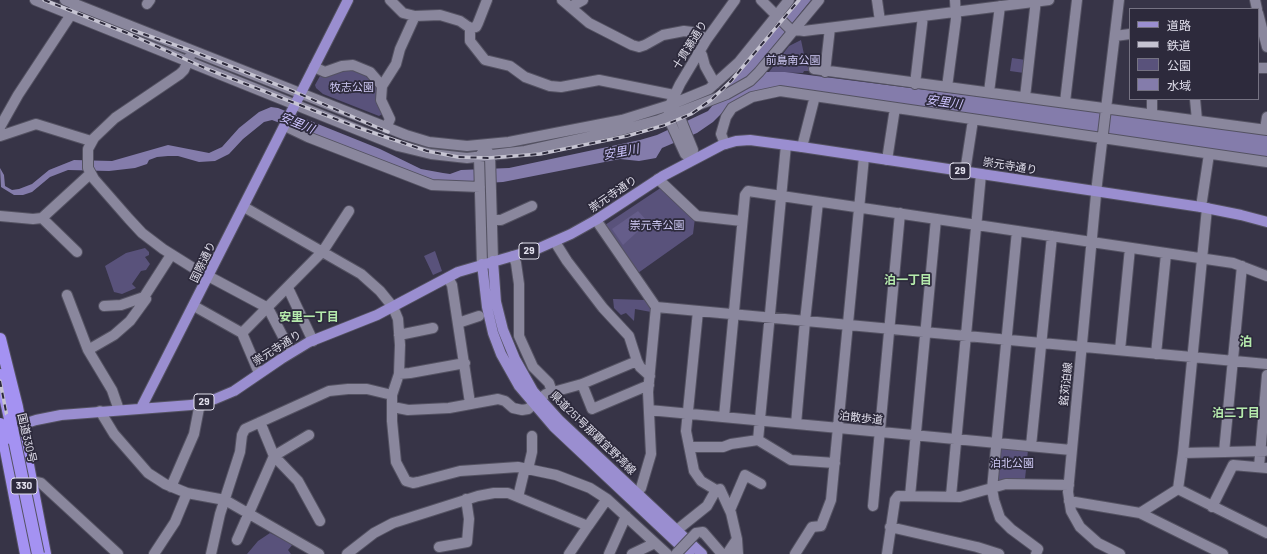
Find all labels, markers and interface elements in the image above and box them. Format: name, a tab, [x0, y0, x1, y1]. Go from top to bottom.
legend	[1129, 8, 1259, 100]
street label: 十貫瀬通り	[670, 18, 710, 72]
text: 道路	[1167, 18, 1191, 32]
text: 鉄道	[1167, 38, 1191, 52]
park label: 前島南公園	[766, 53, 820, 67]
text: 公園	[1167, 58, 1191, 72]
text: 水域	[1167, 78, 1191, 92]
park label: 牧志公園	[330, 80, 374, 94]
water label: 安里川	[925, 92, 963, 112]
water label: 安里川	[278, 110, 316, 136]
water label: 安里川	[602, 141, 640, 163]
street label: 崇元寺通り	[982, 155, 1038, 177]
road number: 29	[950, 163, 970, 179]
street label: 崇元寺通り	[587, 173, 639, 215]
park label: 崇元寺公園	[630, 218, 684, 232]
street label: 国際通り	[187, 239, 219, 285]
road number: 29	[519, 243, 539, 259]
district label: 泊一丁目	[884, 273, 932, 287]
district label: 安里一丁目	[279, 310, 339, 324]
street label: 崇元寺通り	[250, 328, 304, 368]
district label: 泊	[1240, 334, 1252, 350]
street label: 銘苅泊線	[1057, 361, 1075, 407]
street label: 県道251号那覇宜野湾線	[547, 389, 639, 477]
road number: 29	[194, 394, 214, 410]
district label: 泊二丁目	[1212, 406, 1260, 420]
street label: 泊散歩道	[838, 409, 884, 427]
street label: 国道330号	[15, 412, 39, 464]
park label: 泊北公園	[990, 456, 1034, 470]
road number: 330	[11, 478, 37, 494]

